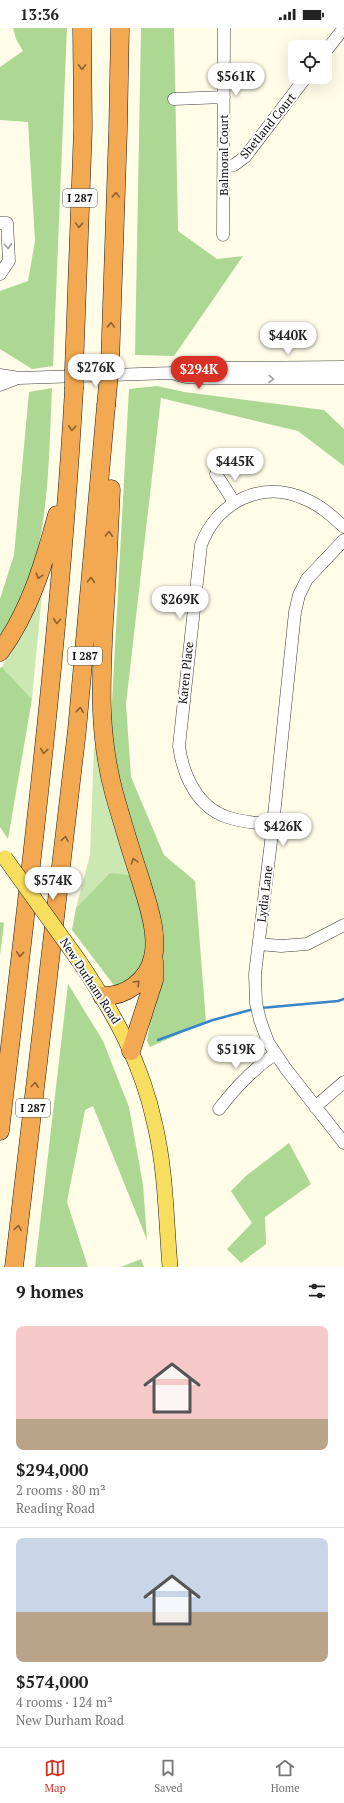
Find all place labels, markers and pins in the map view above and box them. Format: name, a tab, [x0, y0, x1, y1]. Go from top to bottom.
pin: $561K	[208, 63, 264, 97]
pin: $440K	[260, 322, 316, 356]
pin: $276K	[68, 354, 124, 388]
pin: $294K	[171, 356, 227, 390]
pin: $445K	[207, 448, 263, 482]
pin: $269K	[152, 586, 208, 620]
pin: $426K	[255, 813, 311, 847]
pin: $574K	[25, 867, 81, 901]
pin: $519K	[208, 1036, 264, 1070]

